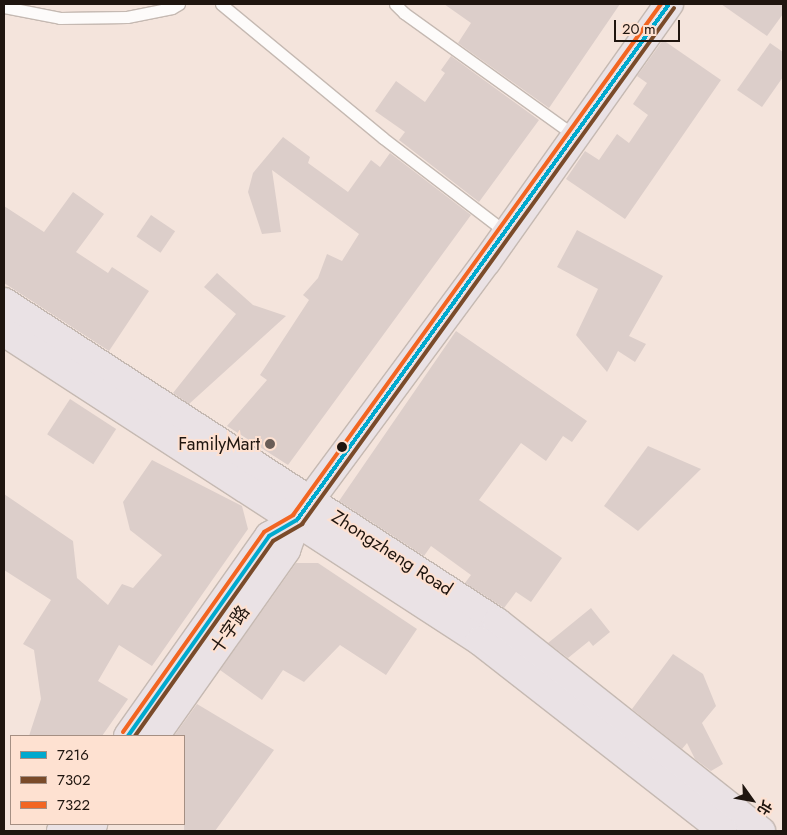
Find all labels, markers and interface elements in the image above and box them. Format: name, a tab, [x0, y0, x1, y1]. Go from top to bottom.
scale bar	[617, 10, 683, 42]
text: 20 m	[622, 18, 656, 40]
place label: FamilyMart	[178, 433, 260, 455]
marker: FamilyMart	[264, 438, 276, 450]
unlabelled marker	[337, 442, 347, 452]
street label: Zhongzheng Road	[328, 506, 456, 600]
street label: 十字路	[206, 602, 254, 658]
legend	[10, 735, 185, 825]
text: 7216	[57, 744, 89, 766]
text: 7302	[57, 769, 91, 791]
north arrow	[727, 775, 777, 825]
text: 7322	[57, 794, 90, 816]
text: 北	[753, 797, 777, 819]

